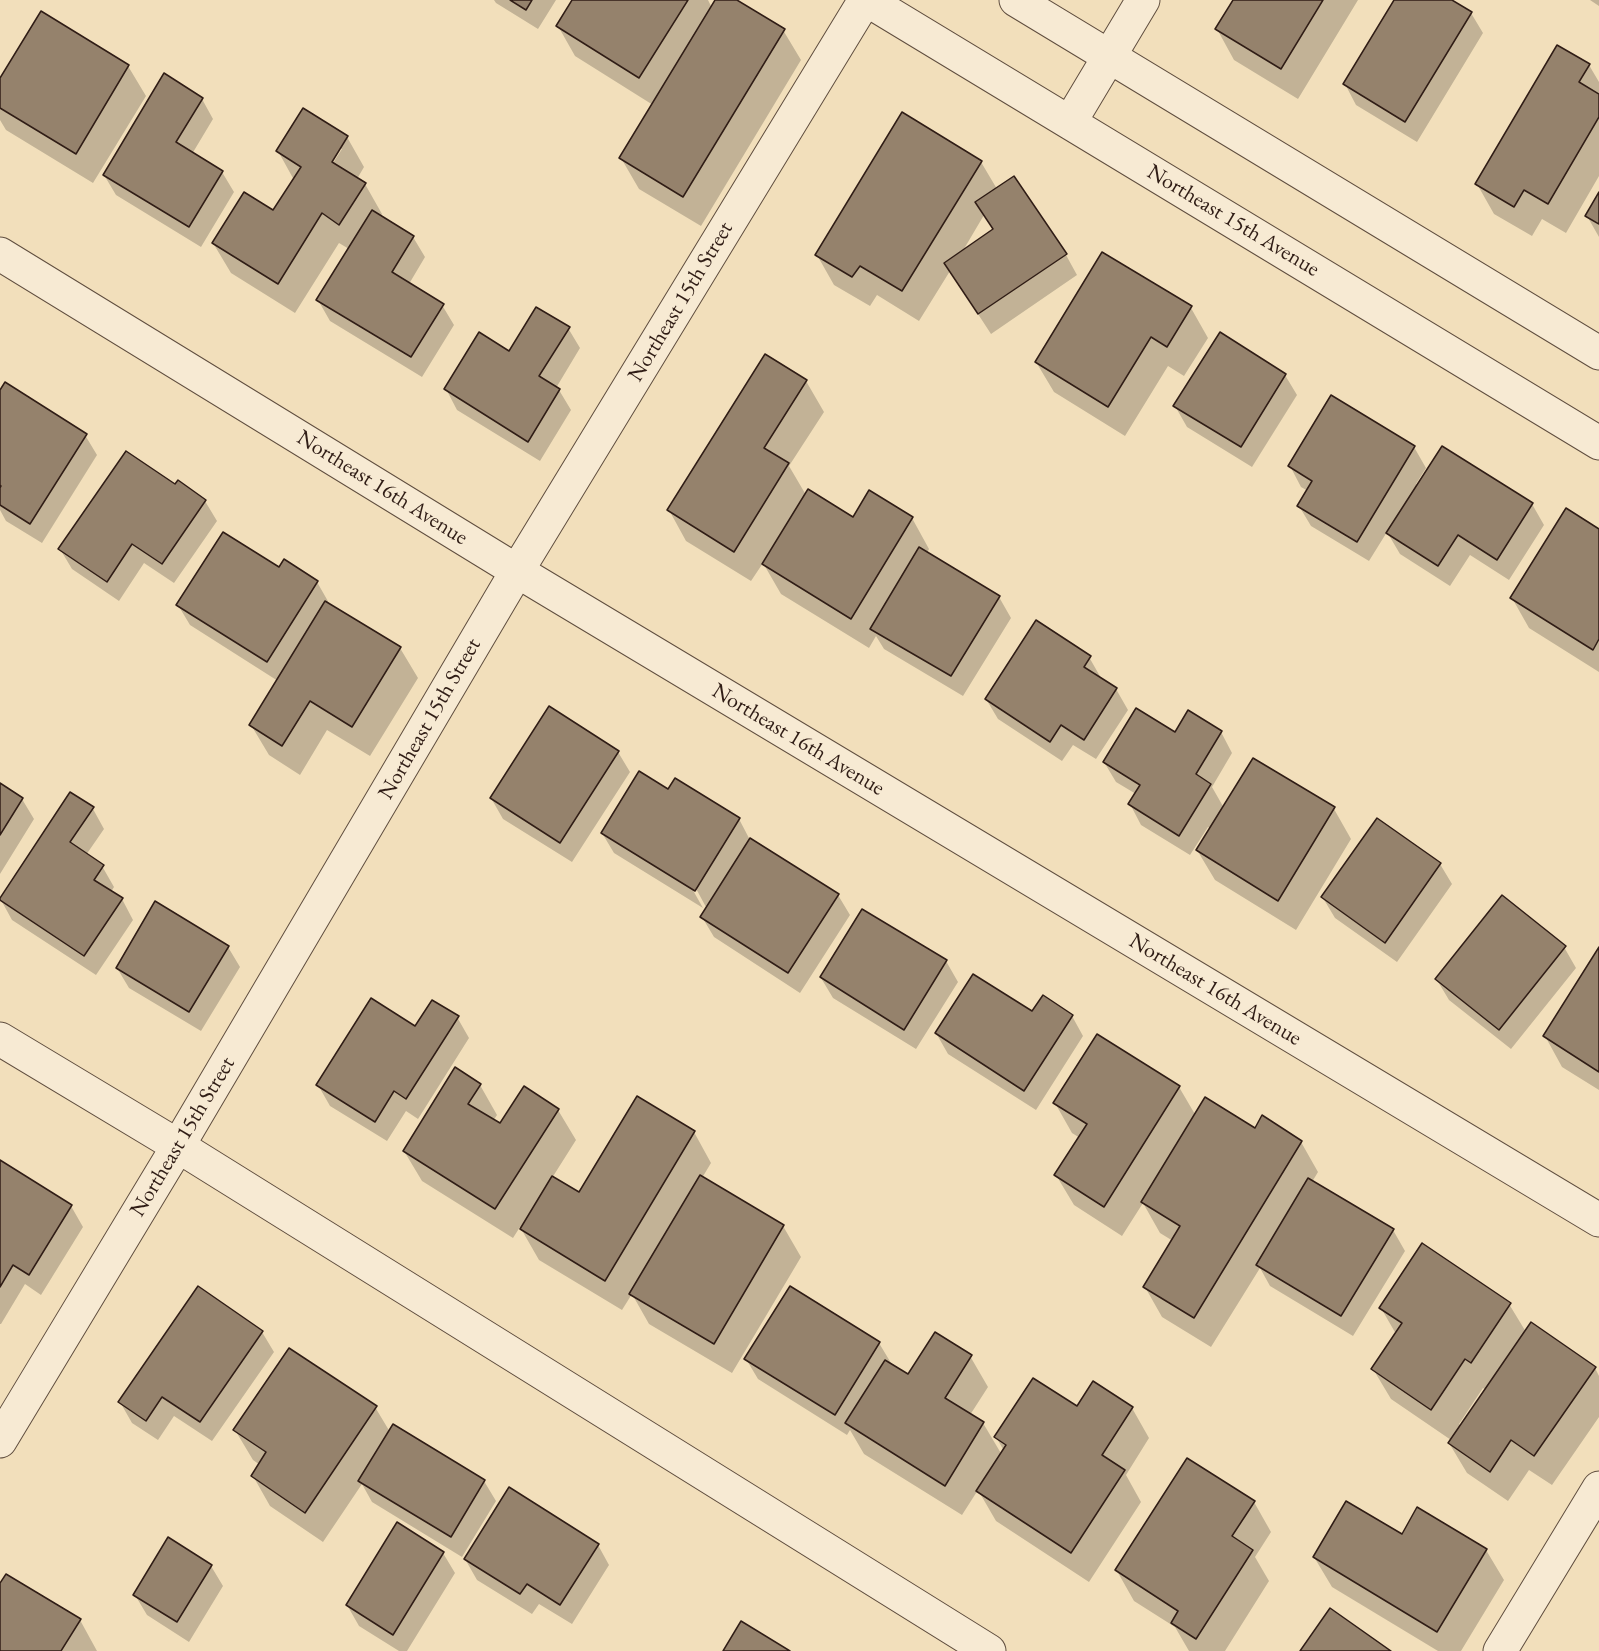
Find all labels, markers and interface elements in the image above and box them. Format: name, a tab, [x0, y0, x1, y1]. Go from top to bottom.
street label: Northeast 15th Avenue	[1142, 159, 1324, 283]
street label: Northeast 15th Street	[623, 217, 739, 387]
street label: Northeast 16th Avenue	[292, 425, 472, 551]
street label: Northeast 15th Street	[373, 634, 487, 804]
street label: Northeast 16th Avenue	[707, 678, 889, 802]
street label: Northeast 16th Avenue	[1124, 928, 1306, 1052]
street label: Northeast 15th Street	[125, 1052, 241, 1222]

